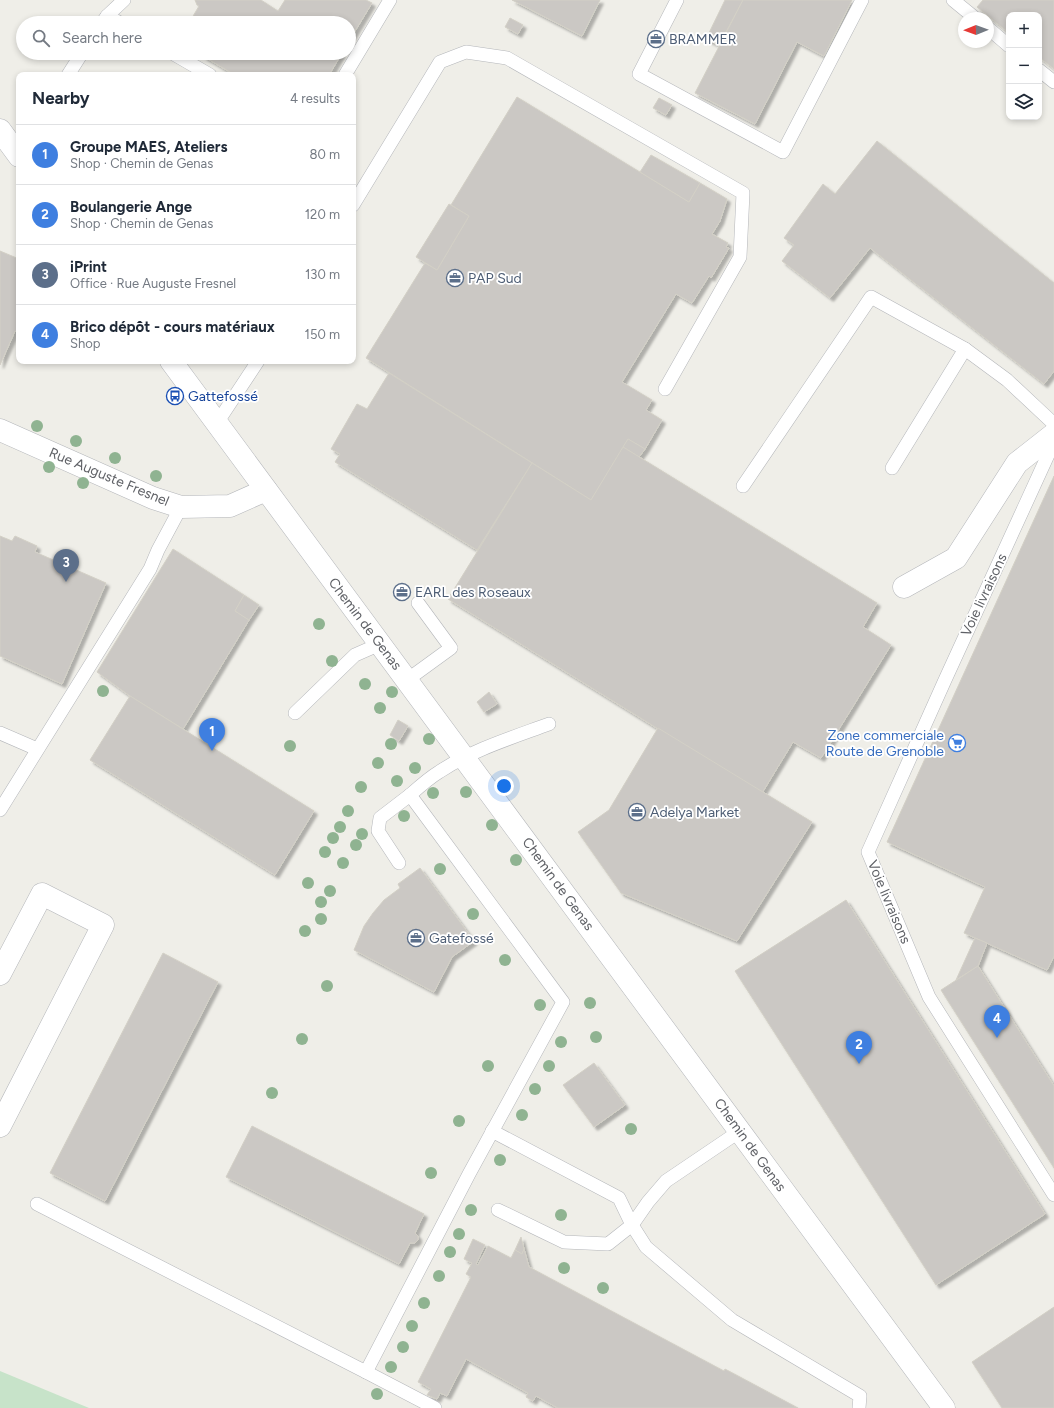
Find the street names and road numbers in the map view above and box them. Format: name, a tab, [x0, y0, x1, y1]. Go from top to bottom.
street label: Rue Auguste Fresnel	[46, 444, 172, 510]
street label: Voie livraisons	[957, 551, 1011, 639]
street label: Chemin de Genas	[325, 575, 405, 673]
street label: Chemin de Genas	[518, 834, 598, 934]
street label: Voie livraisons	[864, 858, 914, 946]
street label: Chemin de Genas	[710, 1095, 790, 1195]

